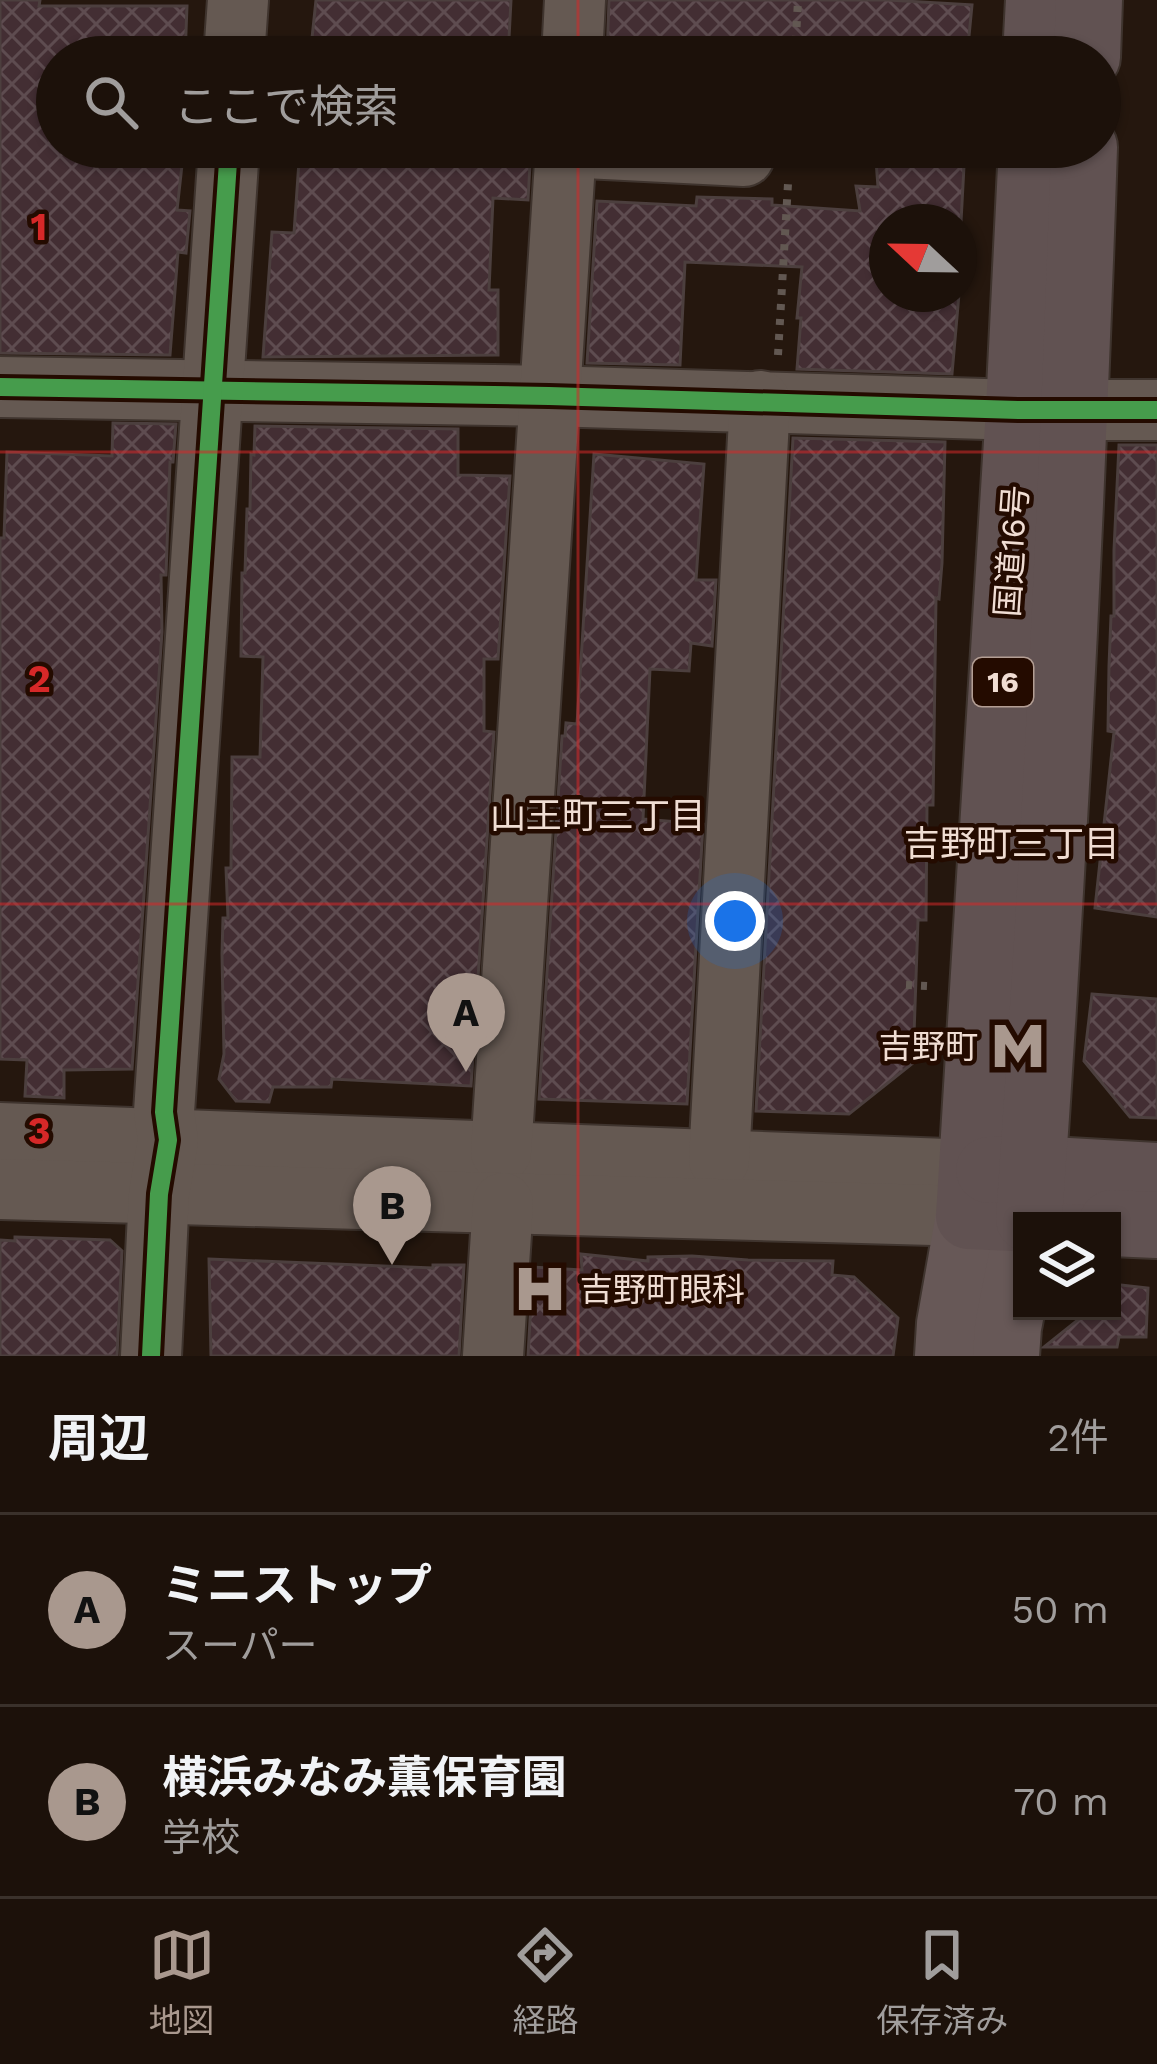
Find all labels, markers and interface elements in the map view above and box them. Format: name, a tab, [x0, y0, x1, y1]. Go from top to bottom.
search box	[36, 36, 1121, 168]
icon: search	[78, 69, 144, 135]
text: ここで検索	[174, 80, 399, 133]
text: 1	[31, 204, 47, 249]
north arrow	[869, 204, 977, 312]
street label: 国道16号	[987, 484, 1036, 618]
text: 2	[27, 656, 51, 701]
road number: 16	[973, 658, 1033, 706]
district label: 山王町三丁目	[490, 795, 706, 837]
district label: 吉野町三丁目	[904, 823, 1120, 865]
your location	[705, 891, 765, 951]
pin: A	[427, 973, 505, 1072]
metro station icon: 吉野町	[989, 1017, 1047, 1075]
place label: 吉野町	[879, 1027, 978, 1066]
text: 3	[27, 1108, 51, 1153]
pin: B	[353, 1166, 431, 1265]
map controls	[1013, 1212, 1121, 1320]
button: layers	[1013, 1212, 1121, 1320]
hospital icon: 吉野町眼科	[511, 1260, 569, 1318]
place label: 吉野町眼科	[580, 1270, 745, 1309]
text: 周辺	[48, 1409, 150, 1468]
text: 2件	[1047, 1415, 1109, 1460]
text: ミニストップ	[162, 1559, 432, 1612]
text: A	[74, 1587, 100, 1632]
text: 50 m	[1012, 1587, 1109, 1632]
text: スーパー	[162, 1623, 318, 1668]
text: 横浜みなみ薫保育園	[162, 1751, 567, 1804]
text: B	[74, 1779, 100, 1824]
text: 70 m	[1013, 1779, 1109, 1824]
text: 学校	[162, 1815, 240, 1860]
tab: 地図	[149, 1922, 215, 2042]
tab: 経路	[512, 1922, 578, 2042]
tab: 保存済み	[876, 1922, 1008, 2042]

